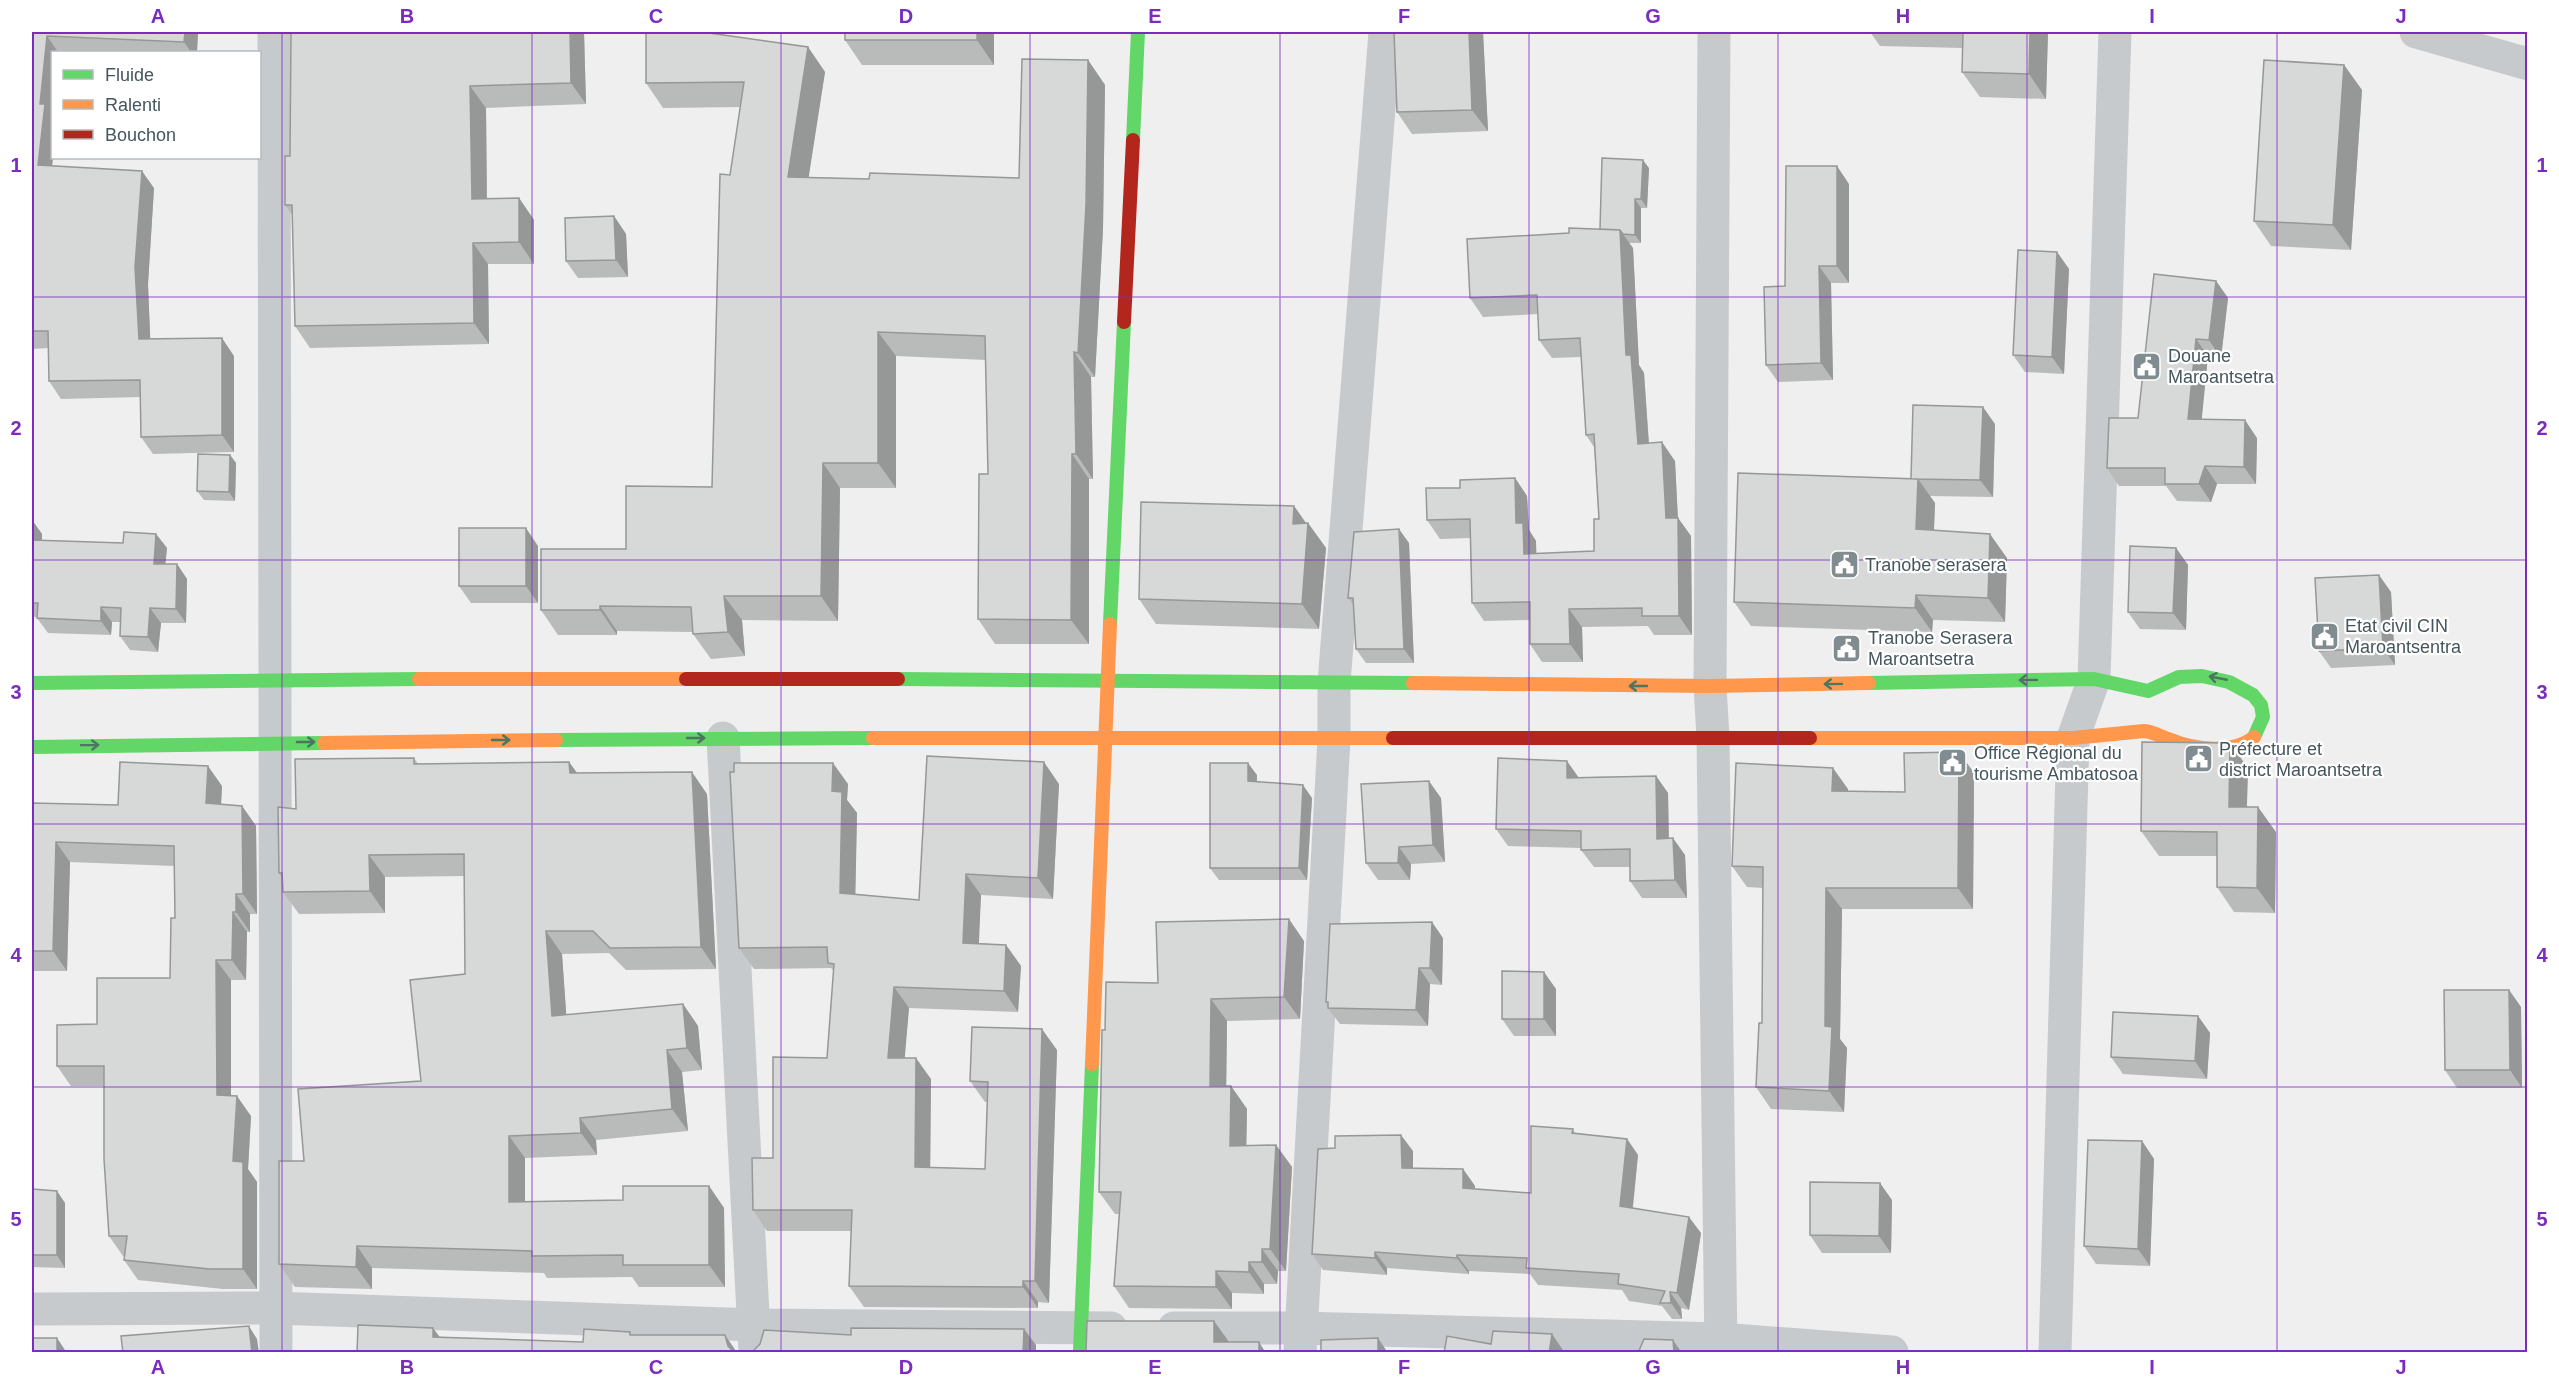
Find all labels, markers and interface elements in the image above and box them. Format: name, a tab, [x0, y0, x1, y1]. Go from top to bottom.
text: A	[151, 5, 165, 27]
text: B	[400, 5, 414, 27]
text: C	[649, 5, 663, 27]
text: D	[899, 5, 913, 27]
text: E	[1148, 5, 1162, 27]
text: F	[1398, 5, 1410, 27]
text: G	[1645, 5, 1661, 27]
text: H	[1896, 5, 1910, 27]
text: I	[2149, 5, 2155, 27]
text: J	[2395, 5, 2407, 27]
legend	[51, 51, 261, 159]
text: Fluide	[105, 65, 154, 85]
text: Ralenti	[105, 95, 161, 115]
text: Bouchon	[105, 125, 176, 145]
text: 1	[10, 154, 22, 176]
text: 1	[2536, 154, 2548, 176]
place label: Douane Maroantsetra	[2168, 346, 2275, 387]
public building icon: Douane Maroantsetra	[2131, 350, 2163, 382]
text: 2	[10, 417, 22, 439]
text: 2	[2536, 417, 2548, 439]
public building icon: Tranobe serasera	[1828, 549, 1860, 581]
place label: Tranobe serasera	[1865, 555, 2007, 575]
place label: Etat civil CIN Maroantsentra	[2345, 616, 2462, 657]
public building icon: Etat civil CIN Maroantsentra	[2308, 620, 2340, 652]
place label: Tranobe Serasera Maroantsetra	[1868, 628, 2013, 669]
public building icon: Tranobe Serasera Maroantsetra	[1831, 632, 1863, 664]
one-way arrow	[2209, 672, 2228, 683]
one-way arrow	[2018, 675, 2038, 686]
one-way arrow	[1823, 678, 1843, 690]
one-way arrow	[1628, 680, 1648, 691]
text: 3	[10, 681, 22, 703]
text: 3	[2536, 681, 2548, 703]
one-way arrow	[685, 733, 705, 744]
one-way arrow	[490, 734, 510, 746]
one-way arrow	[295, 736, 315, 747]
place label: Préfecture et district Maroantsetra	[2219, 739, 2383, 780]
one-way arrow	[79, 740, 99, 751]
place label: Office Régional du tourisme Ambatosoa	[1974, 743, 2139, 784]
public building icon: Préfecture et district Maroantsetra	[2182, 743, 2214, 775]
public building icon: Office Régional du tourisme Ambatosoa	[1937, 747, 1969, 779]
text: 4	[10, 944, 22, 966]
text: 4	[2536, 944, 2548, 966]
text: 5	[10, 1208, 22, 1230]
text: 5	[2536, 1208, 2548, 1230]
text: A	[151, 1356, 165, 1378]
text: B	[400, 1356, 414, 1378]
text: C	[649, 1356, 663, 1378]
text: D	[899, 1356, 913, 1378]
text: E	[1148, 1356, 1162, 1378]
text: F	[1398, 1356, 1410, 1378]
text: G	[1645, 1356, 1661, 1378]
text: H	[1896, 1356, 1910, 1378]
text: I	[2149, 1356, 2155, 1378]
text: J	[2395, 1356, 2407, 1378]

